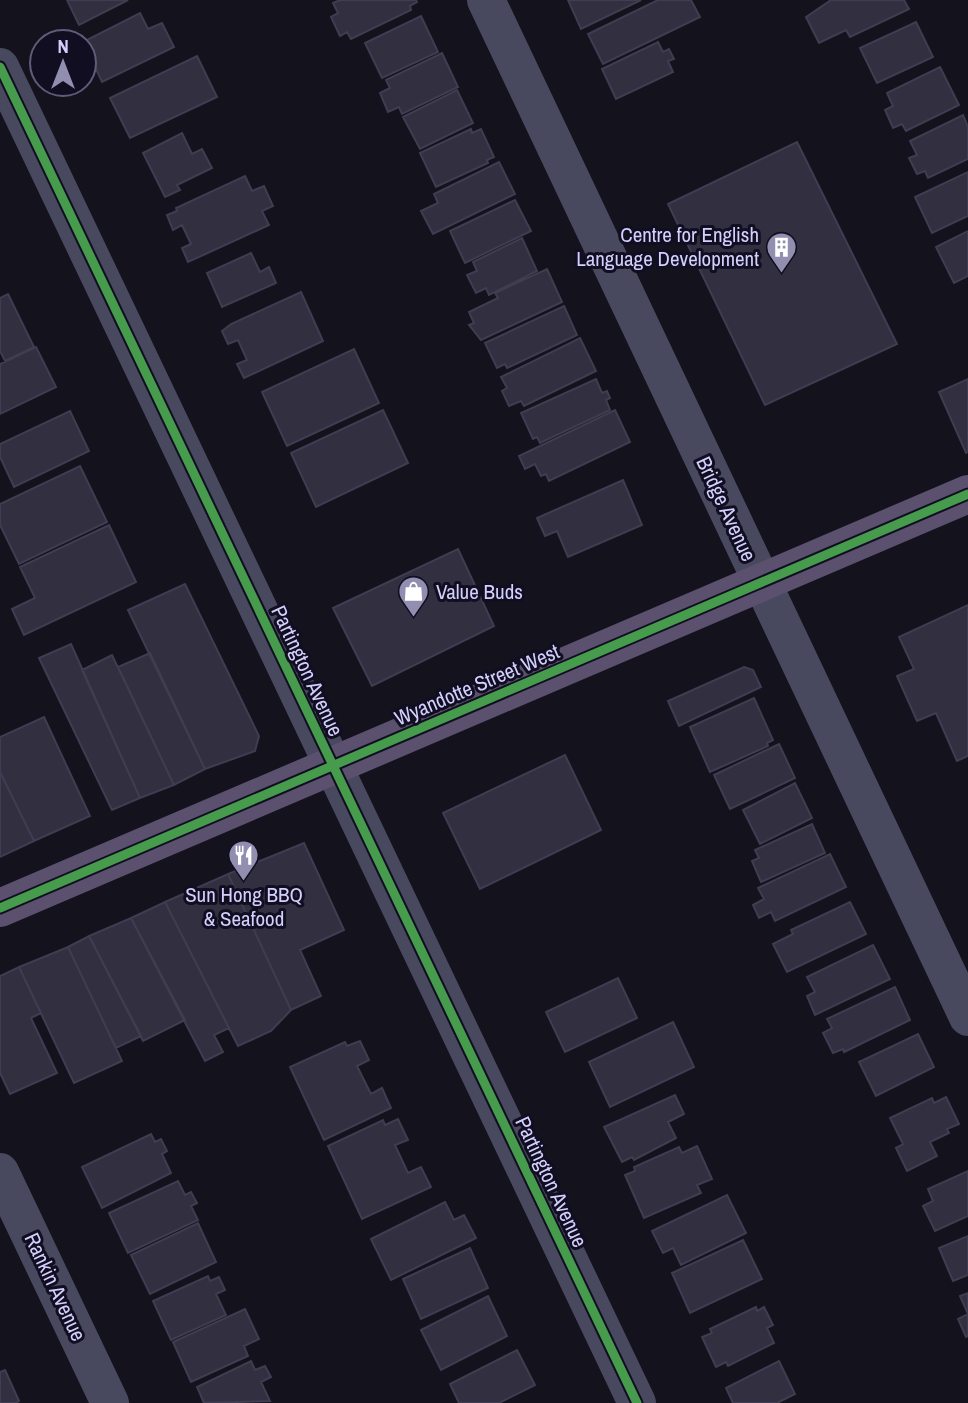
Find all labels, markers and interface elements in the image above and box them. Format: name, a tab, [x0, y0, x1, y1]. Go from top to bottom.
north arrow	[28, 28, 98, 98]
text: N	[57, 33, 69, 59]
place label: Centre for English Language Development	[576, 220, 759, 273]
building icon: Centre for English Language Development	[765, 230, 799, 274]
street label: Bridge Avenue	[689, 452, 763, 566]
shop icon: Value Buds	[396, 575, 430, 619]
place label: Value Buds	[436, 577, 523, 606]
street label: Partington Avenue	[264, 601, 350, 741]
street label: Wyandotte Street West	[390, 637, 564, 732]
restaurant icon: Sun Hong BBQ & Seafood	[227, 838, 261, 882]
place label: Sun Hong BBQ & Seafood	[185, 880, 303, 933]
street label: Partington Avenue	[508, 1112, 594, 1252]
street label: Rankin Avenue	[18, 1228, 93, 1346]

